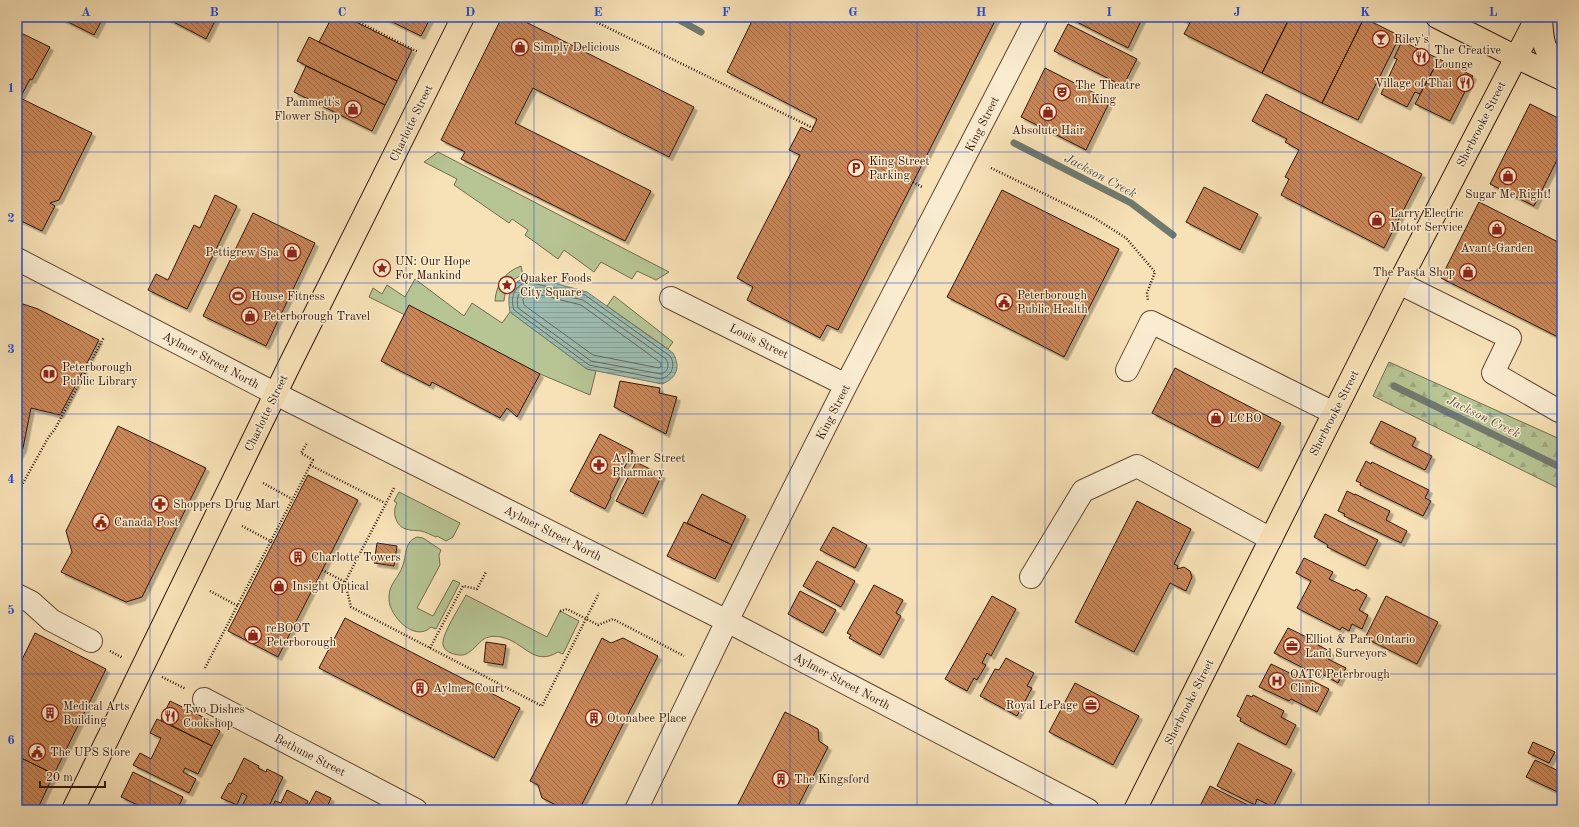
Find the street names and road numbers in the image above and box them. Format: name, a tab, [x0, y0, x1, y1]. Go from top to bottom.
street label: Sherbrooke Street	[1455, 80, 1509, 169]
street label: Charlotte Street	[388, 83, 436, 164]
street label: King Street	[964, 95, 1002, 154]
street label: Louis Street	[727, 322, 790, 361]
street label: Aylmer Street North	[160, 330, 261, 392]
street label: Sherbrooke Street	[1308, 369, 1362, 458]
street label: Charlotte Street	[243, 373, 291, 454]
street label: King Street	[815, 383, 853, 442]
street label: Aylmer Street North	[502, 504, 604, 564]
street label: Aylmer Street North	[791, 651, 892, 713]
street label: Sherbrooke Street	[1163, 658, 1217, 747]
street label: Bethune Street	[272, 733, 347, 779]

